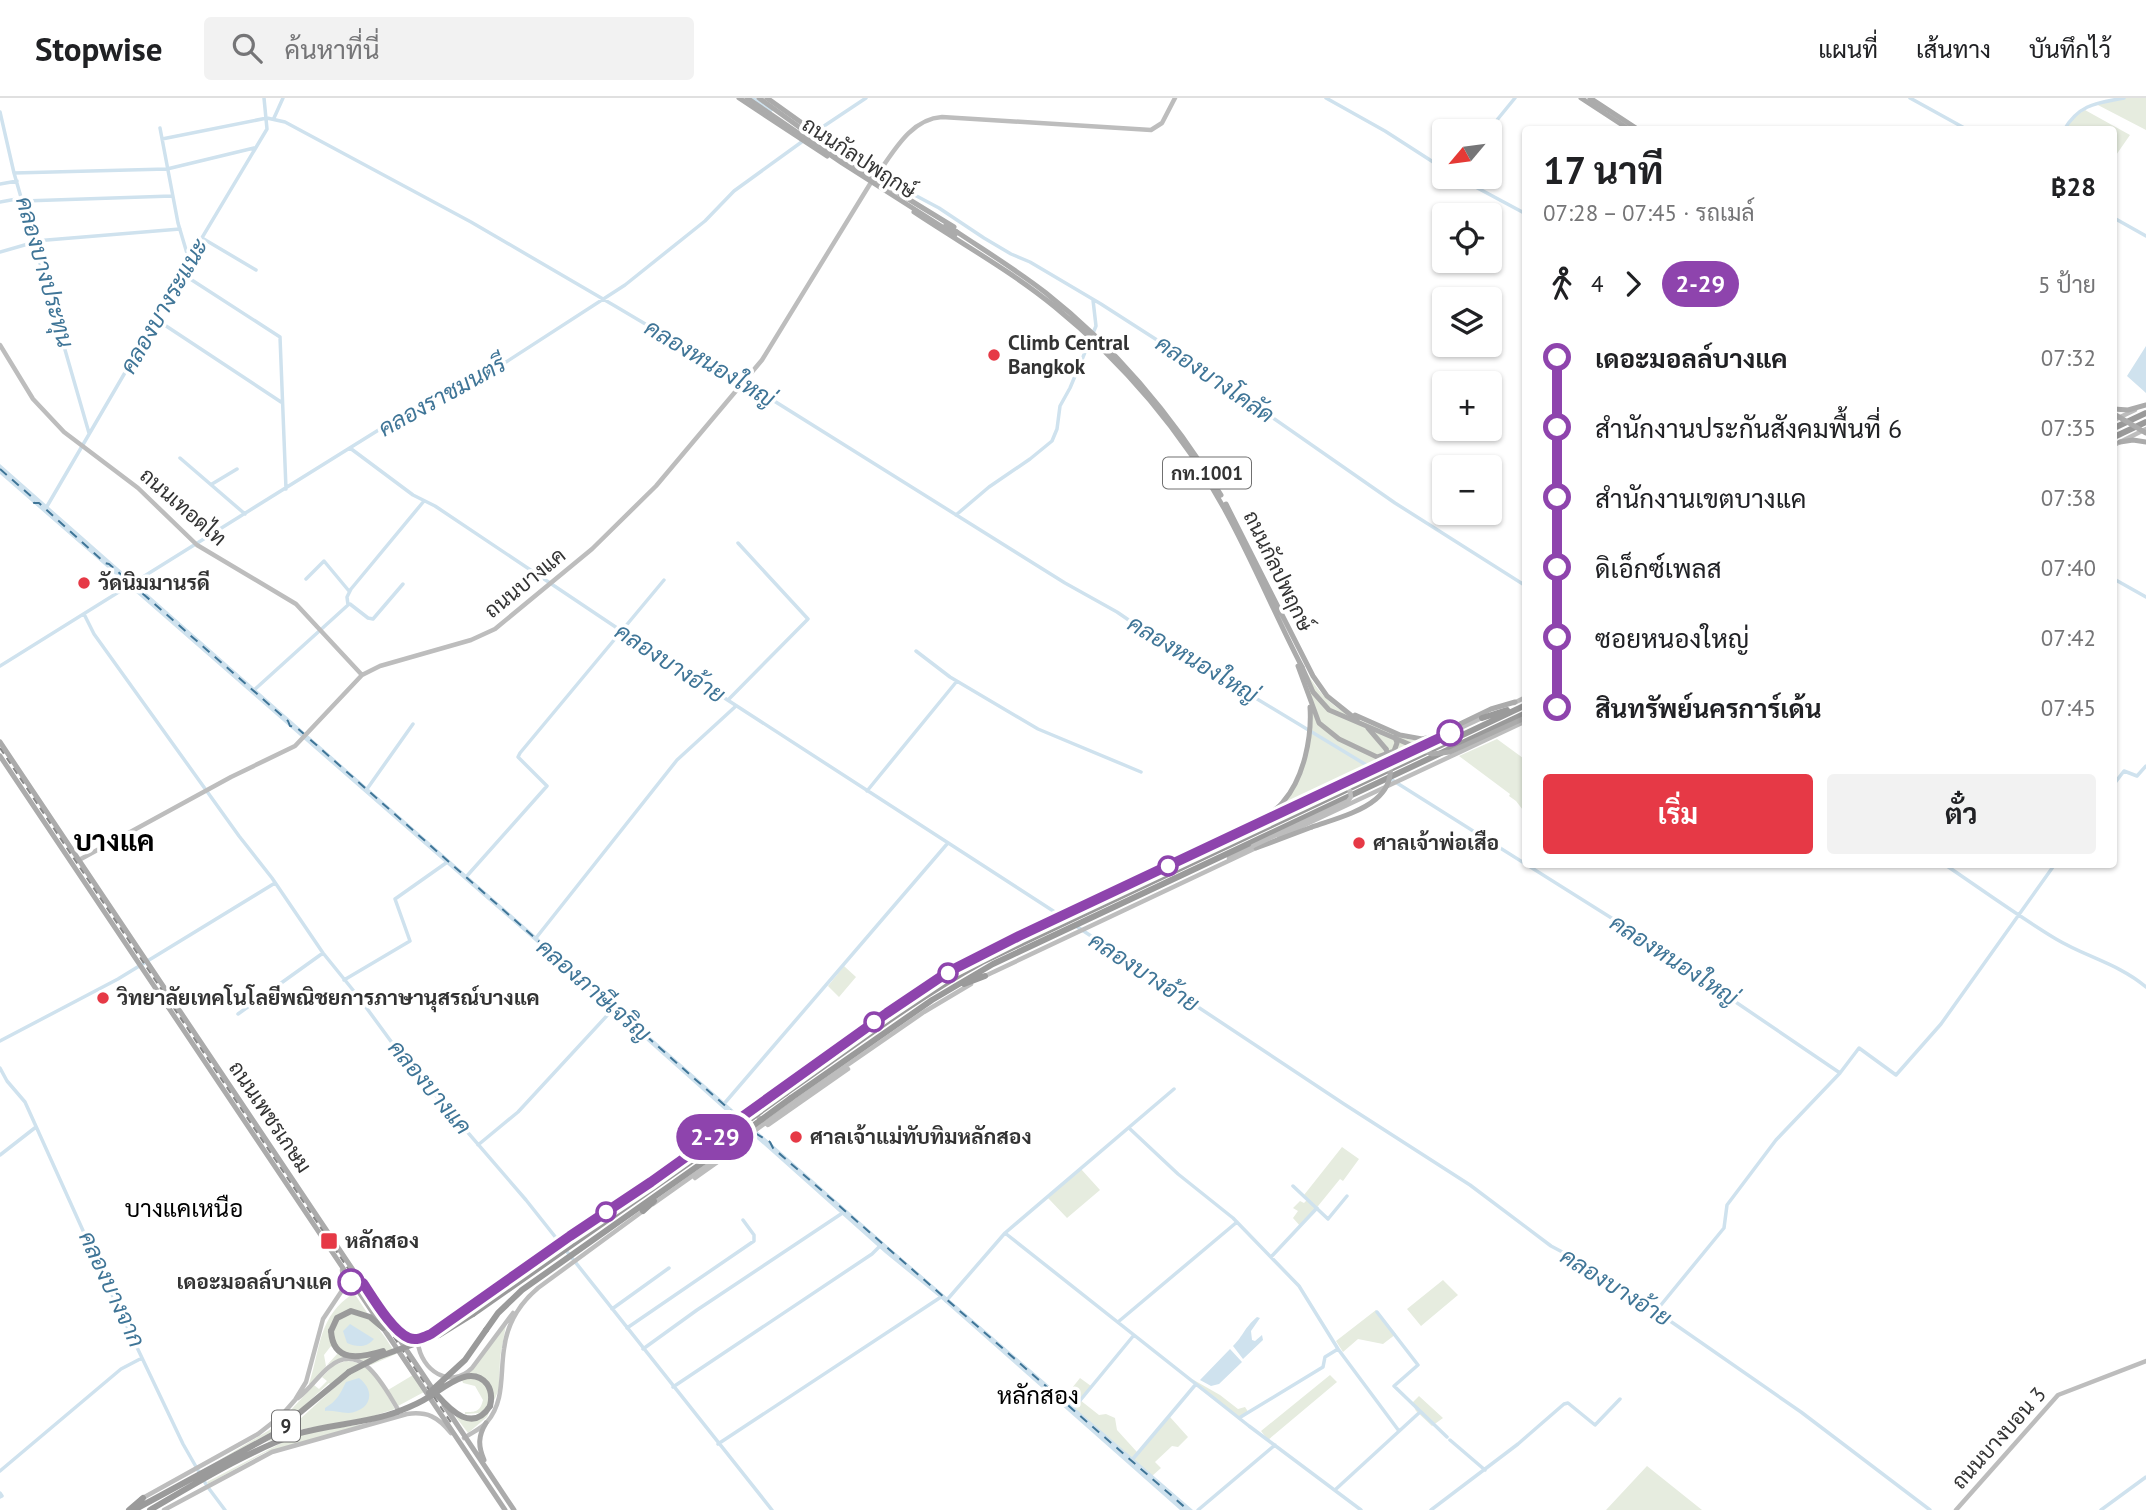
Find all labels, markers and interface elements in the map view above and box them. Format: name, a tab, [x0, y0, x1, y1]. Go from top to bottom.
search box	[204, 17, 694, 80]
text: Stopwise	[35, 27, 162, 70]
icon: search	[228, 29, 266, 67]
text: ค้นหาที่นี่	[284, 33, 379, 66]
text: แผนที่	[1818, 34, 1878, 65]
text: เส้นทาง	[1916, 34, 1991, 65]
text: บันทึกไว้	[2029, 34, 2111, 65]
street label: ถนนกัลปพฤกษ์	[797, 111, 922, 205]
north arrow	[1432, 119, 1502, 189]
map controls	[1432, 119, 1502, 525]
text: 17 นาที	[1543, 145, 1664, 194]
text: ฿28	[2051, 170, 2096, 203]
water label: คลองบางประทุน	[8, 193, 81, 352]
text: 07:28 – 07:45 · รถเมล์	[1543, 198, 1755, 227]
button: locate	[1432, 203, 1502, 273]
water label: คลองบางระแนะ	[113, 232, 214, 378]
icon: walk	[1543, 265, 1581, 303]
icon: forward	[1614, 265, 1652, 303]
text: 2-29	[1676, 268, 1725, 299]
text: 4	[1591, 269, 1604, 298]
text: 5 ป้าย	[2038, 270, 2096, 299]
button: layers	[1432, 287, 1502, 357]
water label: คลองหนองใหญ่	[640, 311, 782, 413]
water label: คลองบางโคลัด	[1150, 327, 1281, 429]
place label: Climb Central Bangkok	[1008, 329, 1130, 380]
text: เดอะมอลล์บางแค	[1595, 342, 1787, 375]
text: 07:32	[2041, 343, 2096, 372]
marker: Climb Central Bangkok	[986, 347, 1002, 363]
water label: คลองราชมนตรี	[373, 348, 512, 442]
button: +	[1432, 371, 1502, 441]
text: สำนักงานประกันสังคมพื้นที่ 6	[1595, 412, 1902, 445]
text: 07:35	[2041, 413, 2096, 442]
button: −	[1432, 455, 1502, 525]
road number: กท.1001	[1163, 458, 1251, 488]
street label: ถนนเทอดไท	[134, 462, 232, 552]
text: สำนักงานเขตบางแค	[1595, 482, 1806, 515]
text: 07:38	[2041, 483, 2096, 512]
street label: ถนนกัลปพฤกษ์	[1238, 506, 1320, 636]
street label: ถนนบางแค	[478, 542, 571, 624]
text: ดิเอ็กซ์เพลส	[1595, 552, 1722, 585]
text: 07:40	[2041, 553, 2096, 582]
place label: วัดนิมมานรดี	[98, 569, 210, 596]
marker: วัดนิมมานรดี	[76, 575, 92, 591]
water label: คลองหนองใหญ่	[1123, 607, 1265, 709]
water label: คลองบางอ้าย	[610, 616, 731, 709]
text: ซอยหนองใหญ่	[1595, 622, 1749, 655]
text: 07:42	[2041, 623, 2096, 652]
text: สินทรัพย์นครการ์เด้น	[1595, 692, 1822, 725]
text: 07:45	[2041, 693, 2096, 722]
unlabelled marker	[1437, 720, 1463, 746]
button: เริ่ม	[1543, 774, 1813, 854]
button: ตั๋ว	[1827, 774, 2096, 854]
district label: บางแค	[74, 822, 154, 859]
place label: ศาลเจ้าพ่อเสือ	[1373, 829, 1499, 856]
marker: ศาลเจ้าพ่อเสือ	[1351, 835, 1367, 851]
unlabelled marker	[1158, 856, 1178, 876]
water label: คลองหนองใหญ่	[1605, 907, 1745, 1012]
water label: คลองบางอ้าย	[1084, 925, 1205, 1018]
water label: คลองภาษีเจริญ	[531, 932, 657, 1047]
unlabelled marker	[938, 963, 958, 983]
place label: วิทยาลัยเทคโนโลยีพณิชยการภาษานุสรณ์บางแค	[116, 984, 540, 1013]
marker: วิทยาลัยเทคโนโลยีพณิชยการภาษานุสรณ์บางแค	[95, 990, 111, 1006]
unlabelled marker	[864, 1012, 884, 1032]
water label: คลองบางแค	[382, 1033, 478, 1140]
street label: ถนนเพชรเกษม	[223, 1056, 318, 1178]
line badge: 2-29	[666, 1114, 764, 1160]
text: 2-29	[690, 1121, 740, 1152]
place label: ศาลเจ้าแม่ทับทิมหลักสอง	[810, 1123, 1032, 1150]
marker: ศาลเจ้าแม่ทับทิมหลักสอง	[788, 1129, 804, 1145]
district label: บางแคเหนือ	[125, 1193, 243, 1224]
unlabelled marker	[596, 1202, 616, 1222]
water label: คลองบางจาก	[73, 1226, 152, 1351]
place label: หลักสอง	[345, 1227, 419, 1254]
marker: หลักสอง	[319, 1231, 339, 1251]
water label: คลองบางอ้าย	[1555, 1241, 1677, 1332]
place label: เดอะมอลล์บางแค	[177, 1268, 332, 1295]
marker: เดอะมอลล์บางแค	[338, 1269, 364, 1295]
district label: หลักสอง	[997, 1380, 1079, 1411]
street label: ถนนบางบอน 3	[1946, 1381, 2052, 1494]
road number: 9	[272, 1410, 300, 1442]

